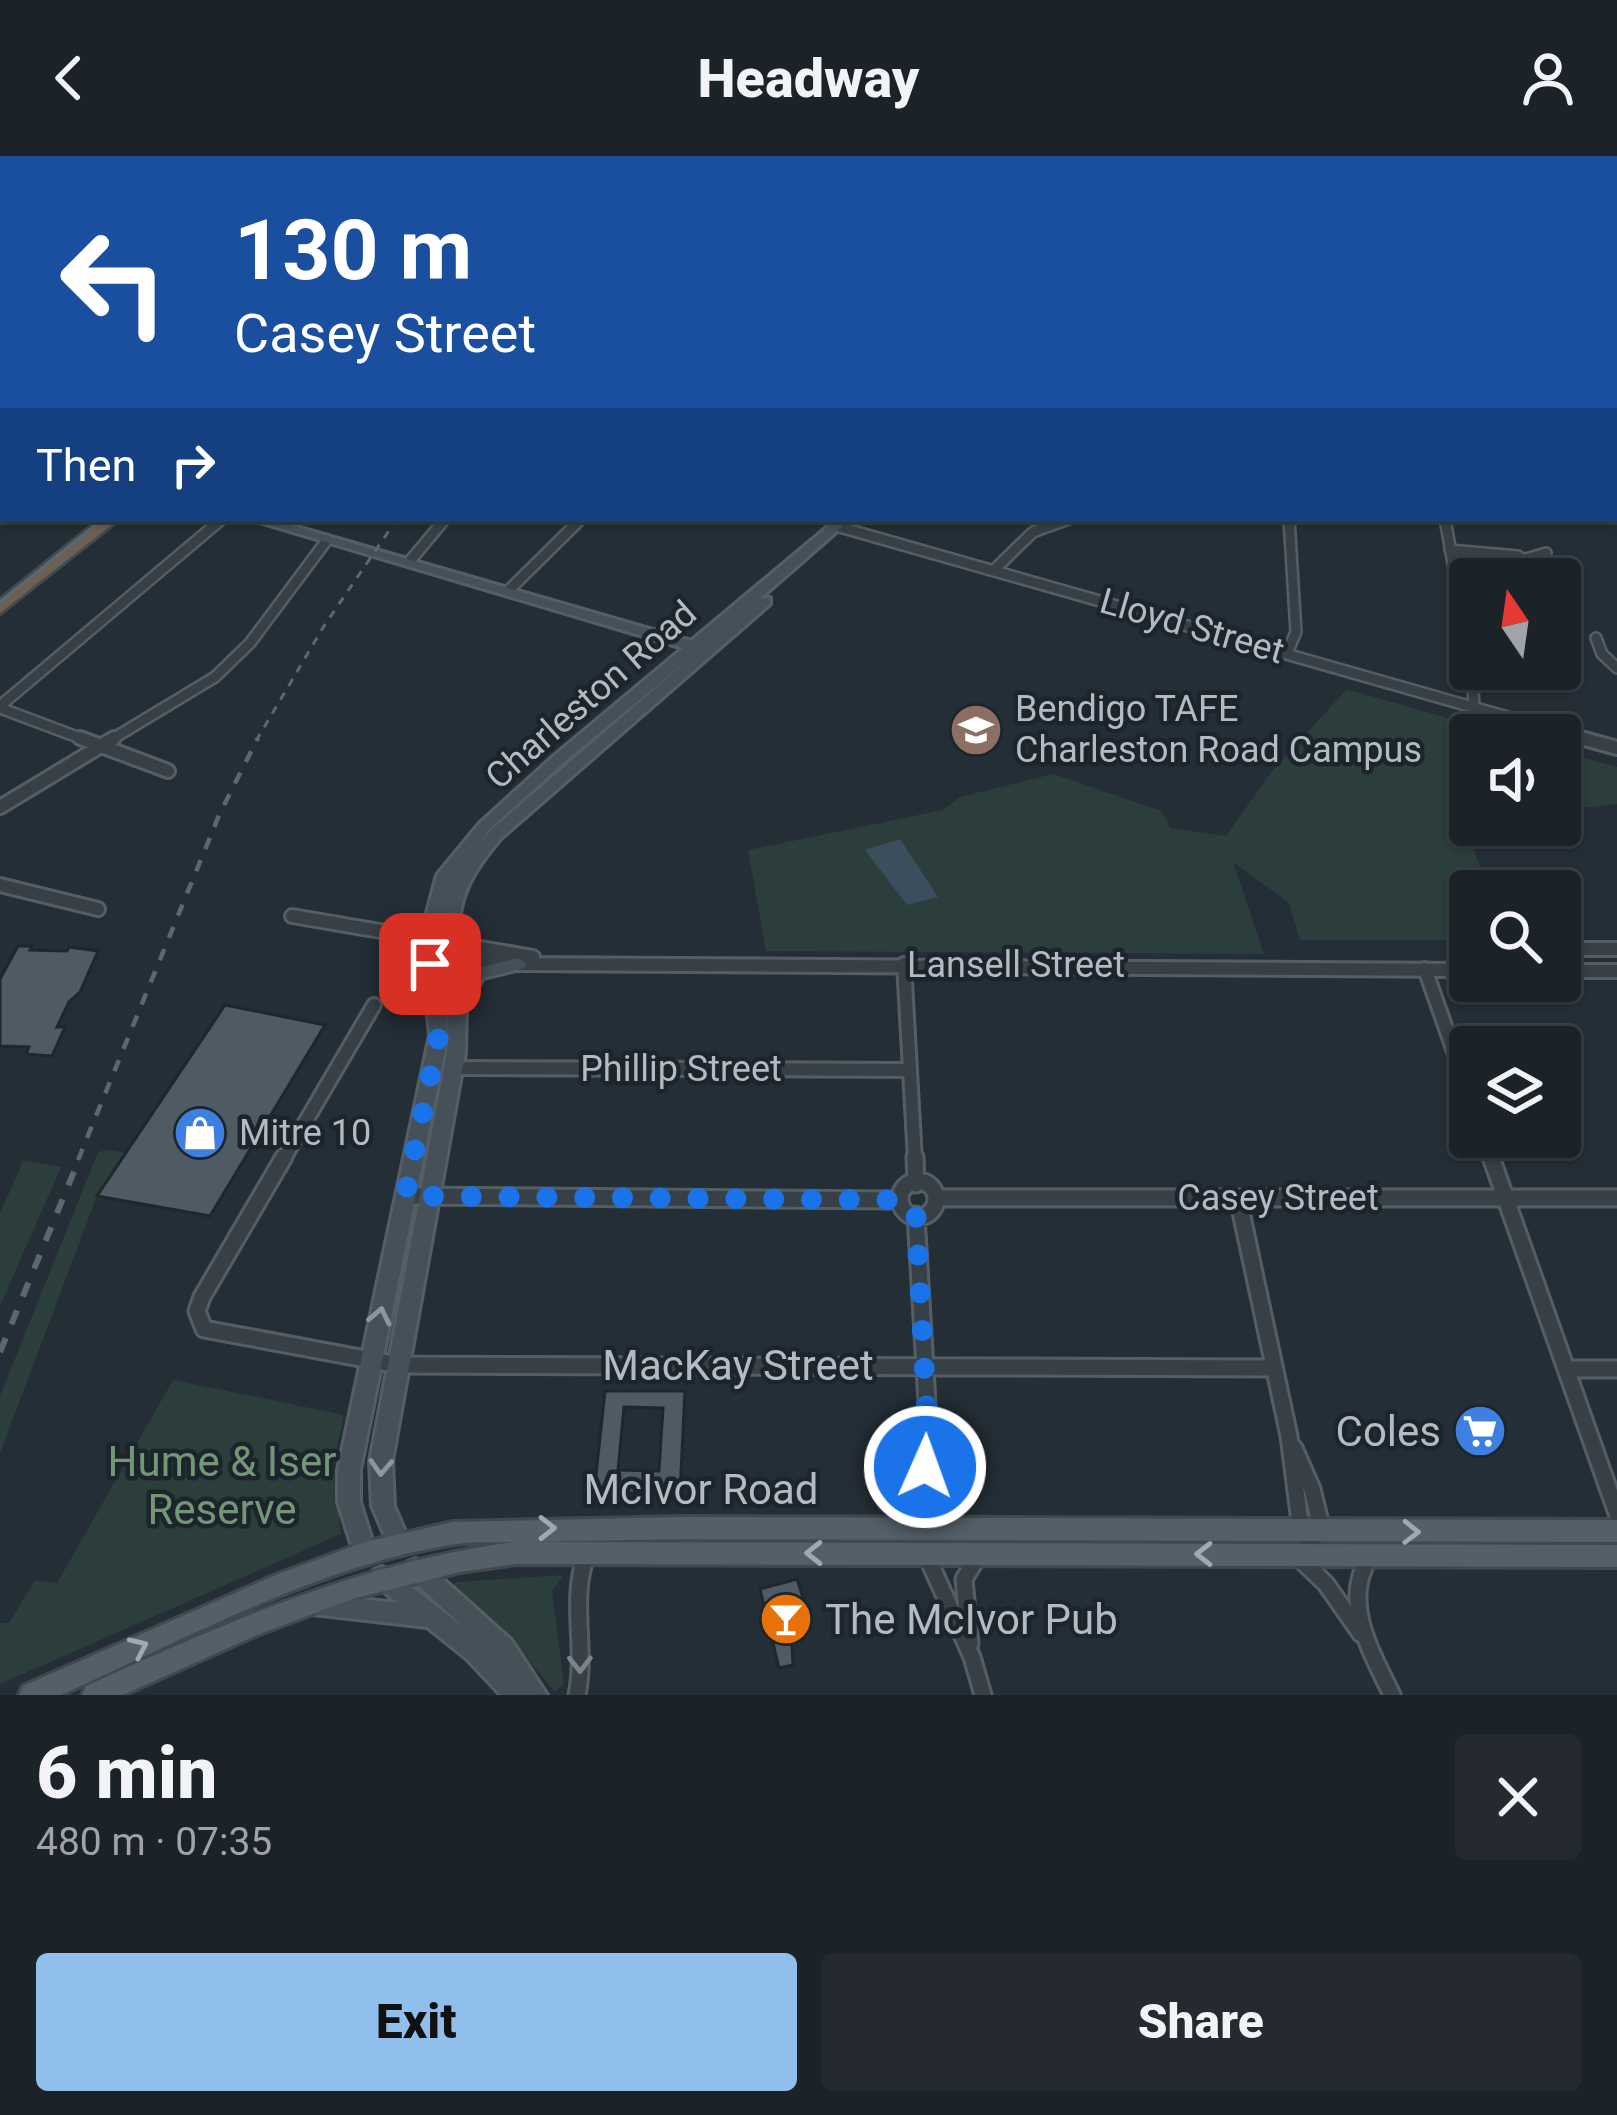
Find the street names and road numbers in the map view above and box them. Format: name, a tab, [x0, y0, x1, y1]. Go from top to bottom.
street label: Lloyd Street	[1095, 580, 1289, 672]
street label: Charleston Road	[477, 592, 705, 798]
street label: Lansell Street	[907, 944, 1125, 986]
street label: Phillip Street	[580, 1048, 782, 1090]
street label: Casey Street	[1177, 1177, 1379, 1219]
street label: MacKay Street	[602, 1341, 874, 1390]
street label: McIvor Road	[583, 1465, 819, 1514]

